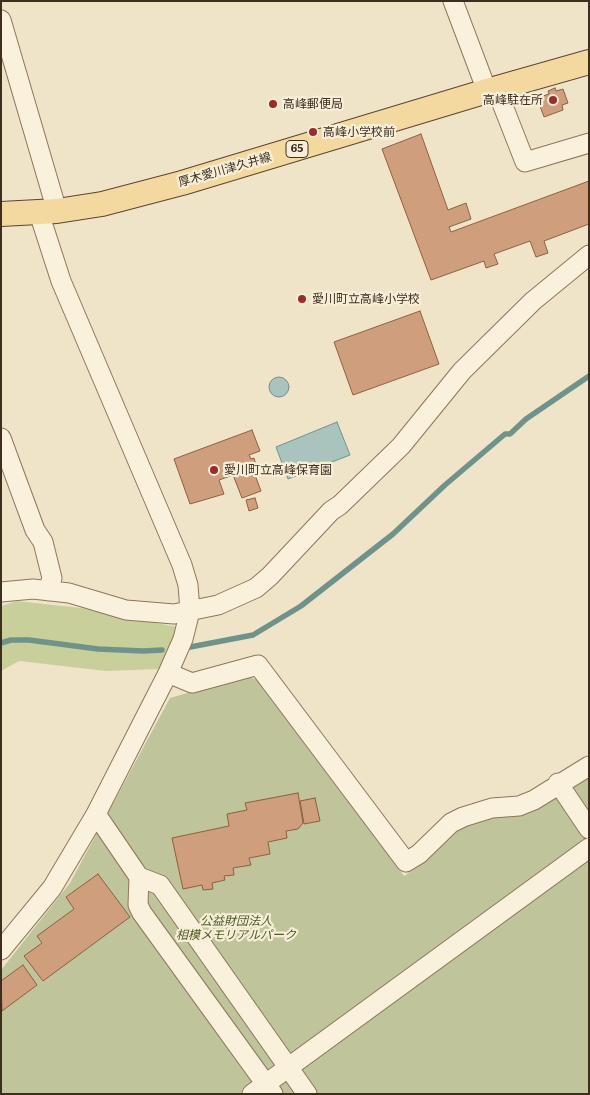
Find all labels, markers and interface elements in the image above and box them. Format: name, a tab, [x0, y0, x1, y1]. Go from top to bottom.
place label: 高峰駐在所	[483, 93, 543, 107]
marker: 高峰駐在所	[547, 94, 559, 106]
place label: 高峰郵便局	[283, 97, 343, 111]
marker: 高峰郵便局	[267, 98, 279, 110]
place label: 高峰小学校前	[323, 125, 395, 139]
marker: 高峰小学校前	[307, 126, 319, 138]
road number: 65	[286, 140, 308, 158]
street label: 厚木愛川津久井線	[177, 150, 273, 190]
place label: 愛川町立高峰小学校	[312, 292, 420, 306]
marker: 愛川町立高峰小学校	[296, 293, 308, 305]
place label: 愛川町立高峰保育園	[224, 463, 332, 477]
marker: 愛川町立高峰保育園	[208, 464, 220, 476]
park label: 公益財団法人 相模メモリアルパーク	[176, 914, 296, 942]

